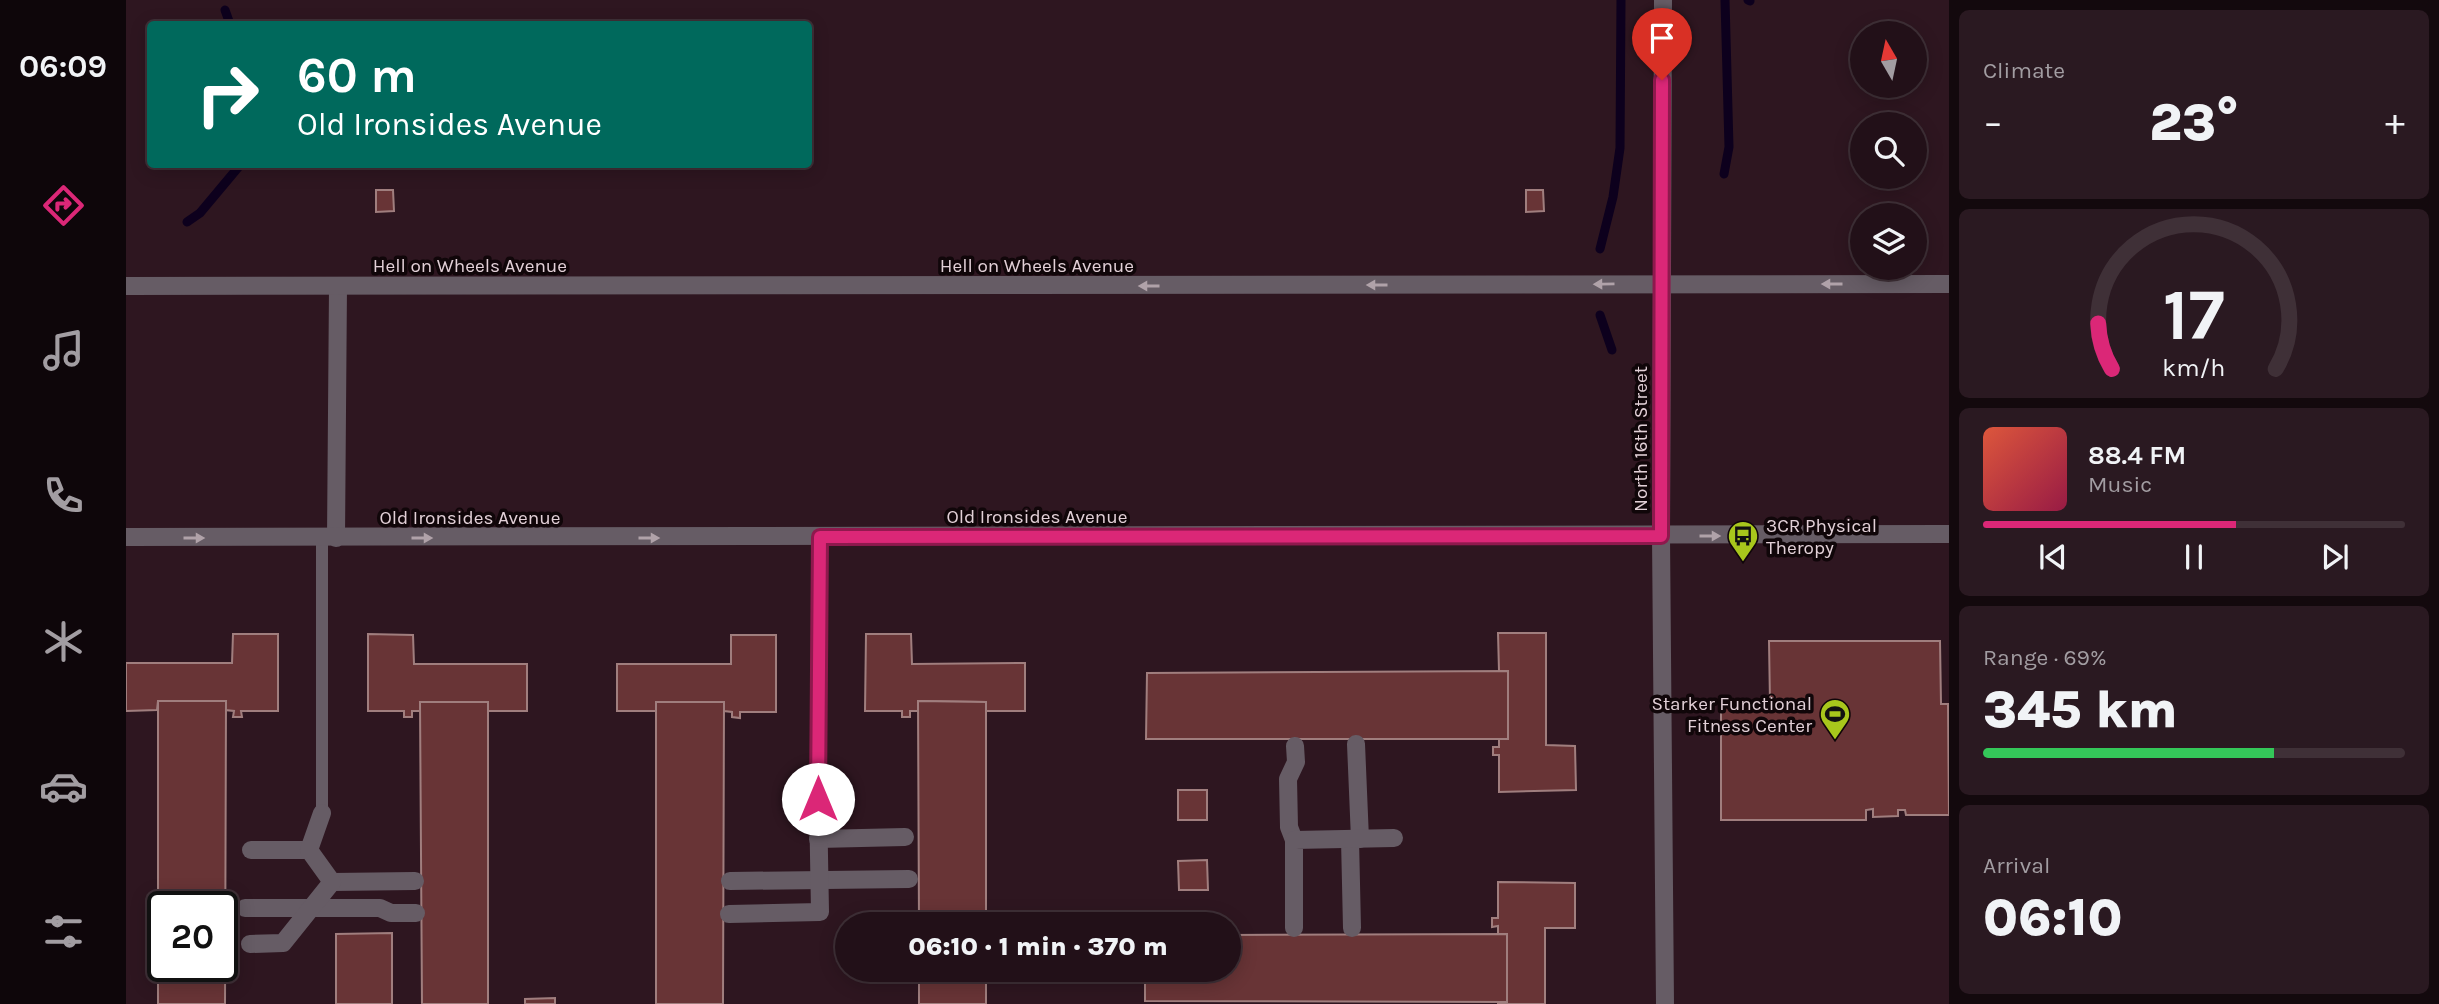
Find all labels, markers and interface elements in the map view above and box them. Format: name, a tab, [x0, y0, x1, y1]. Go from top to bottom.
pin	[1632, 8, 1692, 80]
icon: arrive	[1643, 19, 1681, 57]
north arrow	[1850, 21, 1927, 98]
map controls	[1850, 21, 1927, 280]
text: 60 m	[297, 47, 417, 104]
text: 06:09	[19, 48, 107, 85]
icon: right	[182, 49, 273, 140]
text: Climate	[1983, 57, 2065, 84]
text: 23°	[2149, 92, 2239, 153]
text: −	[1983, 100, 2003, 145]
text: +	[2385, 100, 2405, 145]
text: Old Ironsides Avenue	[297, 106, 602, 143]
button: search	[1850, 112, 1927, 189]
icon: directions	[39, 181, 88, 230]
button: layers	[1850, 203, 1927, 280]
street label: Hell on Wheels Avenue	[373, 255, 567, 277]
street label: Hell on Wheels Avenue	[940, 255, 1134, 277]
text: 17	[2163, 273, 2225, 358]
one-way arrow	[1821, 278, 1843, 290]
one-way arrow	[1593, 279, 1615, 290]
one-way arrow	[1138, 280, 1160, 292]
one-way arrow	[1366, 280, 1388, 291]
icon: music	[39, 326, 88, 375]
text: km/h	[2162, 353, 2226, 382]
street label: North 16th Street	[1630, 366, 1652, 512]
text: 88.4 FM	[2088, 440, 2186, 471]
icon: phone	[39, 471, 88, 520]
text: Music	[2088, 471, 2152, 498]
street label: Old Ironsides Avenue	[946, 506, 1128, 528]
street label: Old Ironsides Avenue	[379, 507, 561, 529]
place label: 3CR Physical Theropy	[1766, 515, 1877, 559]
bus stop icon: 3CR Physical Theropy	[1726, 519, 1760, 563]
one-way arrow	[1699, 530, 1721, 542]
one-way arrow	[183, 532, 205, 544]
one-way arrow	[411, 532, 433, 544]
one-way arrow	[638, 532, 660, 544]
icon: previous	[2034, 538, 2072, 576]
icon: pause	[2175, 538, 2213, 576]
icon: next	[2316, 538, 2354, 576]
icon: climate	[39, 617, 88, 666]
text: Range · 69%	[1983, 644, 2107, 671]
text: 345 km	[1983, 679, 2178, 740]
place label: Starker Functional Fitness Center	[1651, 693, 1812, 737]
sports icon: Starker Functional Fitness Center	[1818, 697, 1852, 741]
icon: car	[39, 762, 88, 811]
position arrow	[781, 762, 855, 836]
text: Arrival	[1983, 852, 2050, 879]
text: 06:10	[1983, 887, 2123, 948]
speed limit sign: 20	[147, 891, 238, 982]
icon: filters	[39, 907, 88, 956]
text: 06:10 · 1 min · 370 m	[908, 931, 1168, 962]

